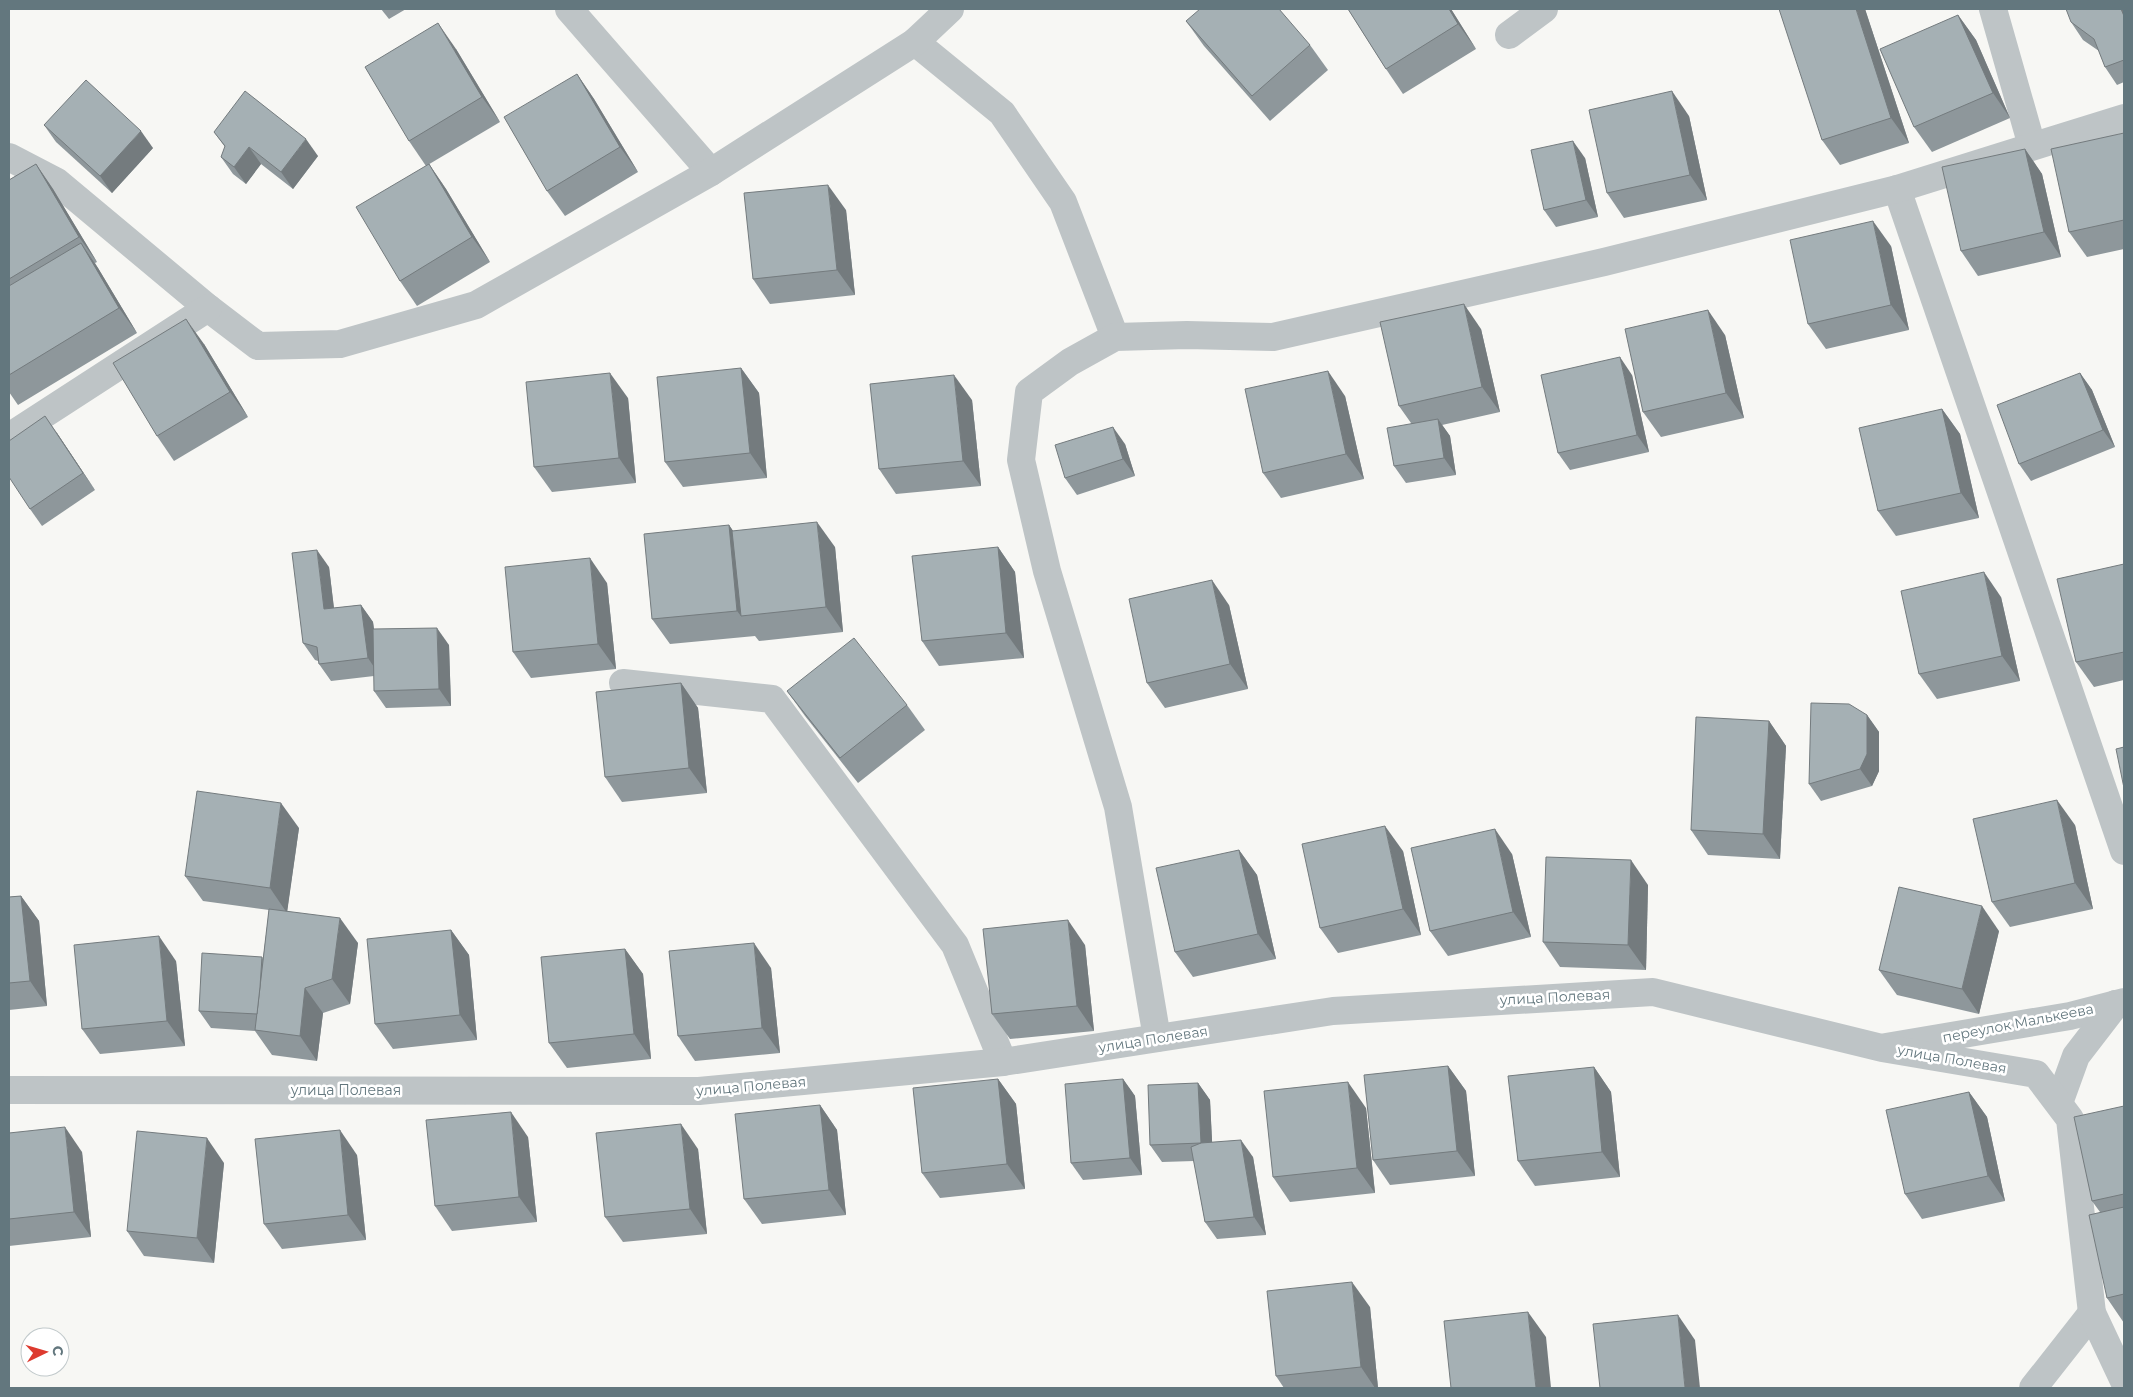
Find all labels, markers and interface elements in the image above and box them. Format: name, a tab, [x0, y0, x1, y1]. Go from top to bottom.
street label: улица Полевая	[1498, 985, 1611, 1009]
street label: переулок Малькеева	[1941, 1000, 2095, 1046]
street label: улица Полевая	[1096, 1021, 1209, 1057]
street label: улица Полевая	[1895, 1040, 2008, 1077]
street label: улица Полевая	[694, 1072, 807, 1100]
street label: улица Полевая	[290, 1081, 401, 1099]
north arrow	[20, 1327, 70, 1377]
text: С	[49, 1345, 67, 1357]

